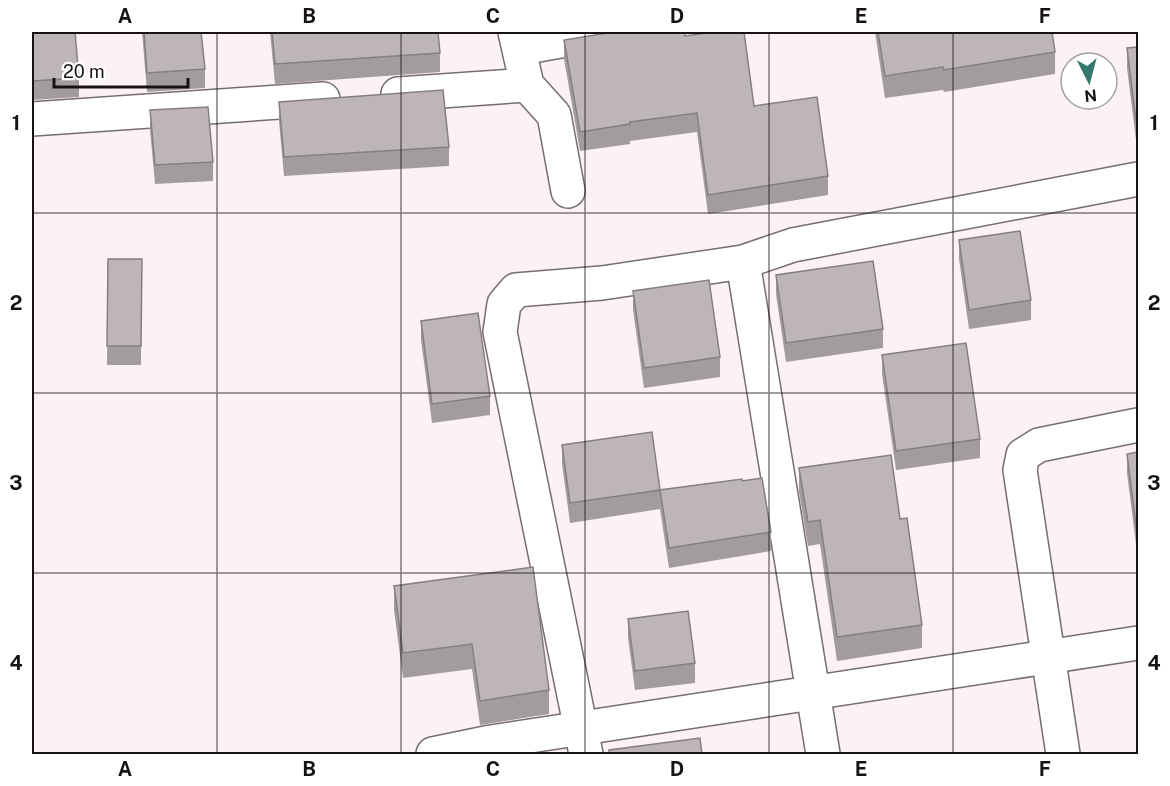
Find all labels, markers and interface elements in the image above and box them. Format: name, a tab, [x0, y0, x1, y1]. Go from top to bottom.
text: A	[118, 4, 132, 28]
text: B	[302, 4, 316, 28]
text: C	[486, 4, 500, 28]
text: D	[670, 4, 684, 28]
text: E	[855, 4, 867, 28]
text: F	[1039, 4, 1051, 28]
scale bar	[54, 51, 188, 89]
north arrow	[1059, 51, 1119, 111]
text: 20 m	[63, 61, 105, 82]
text: N	[1083, 85, 1098, 106]
text: 1	[12, 111, 20, 135]
text: 1	[1150, 111, 1158, 135]
text: 2	[10, 291, 22, 315]
text: 2	[1148, 291, 1160, 315]
text: 3	[9, 471, 23, 495]
text: 3	[1147, 471, 1161, 495]
text: 4	[9, 651, 23, 675]
text: 4	[1147, 651, 1161, 675]
text: A	[118, 757, 132, 781]
text: B	[302, 757, 316, 781]
text: C	[486, 757, 500, 781]
text: D	[670, 757, 684, 781]
text: E	[855, 757, 867, 781]
text: F	[1039, 757, 1051, 781]

